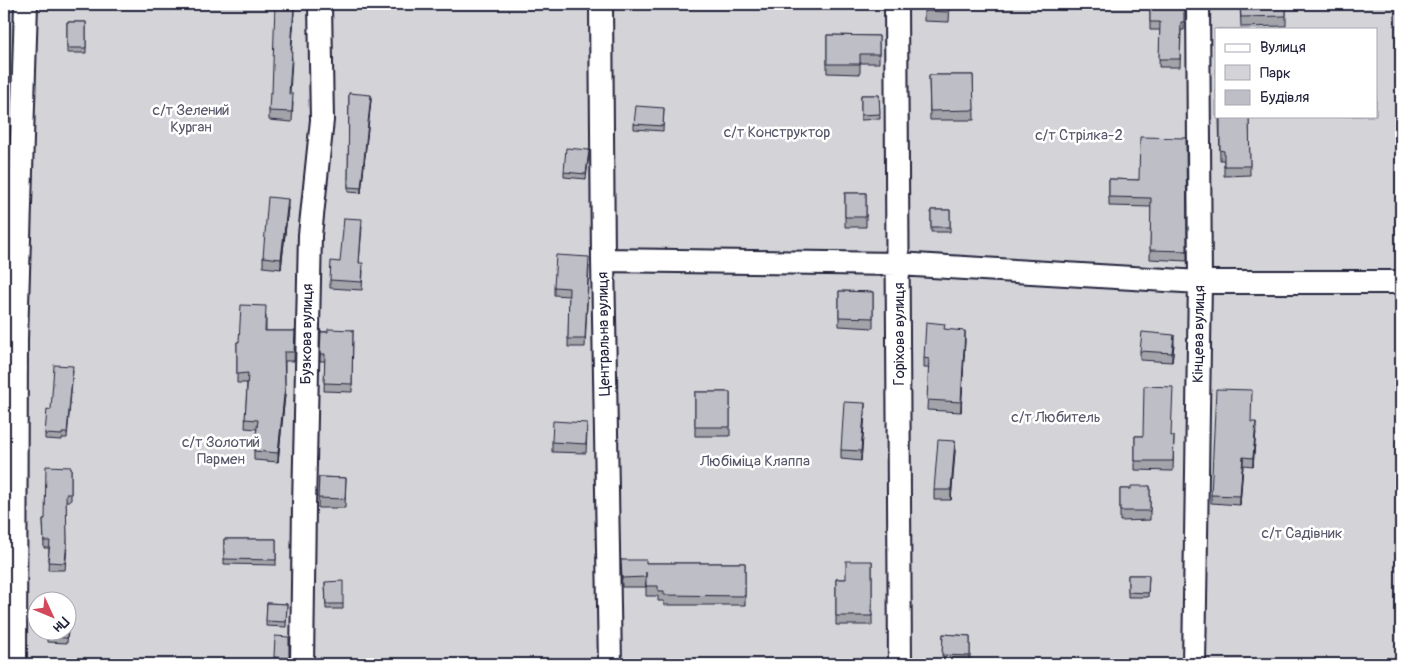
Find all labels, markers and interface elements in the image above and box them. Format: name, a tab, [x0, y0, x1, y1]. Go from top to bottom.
legend	[1215, 28, 1378, 118]
text: Вулиця	[1260, 38, 1306, 57]
text: Парк	[1260, 64, 1291, 83]
text: Будівля	[1260, 88, 1309, 107]
park label: с/т Зелений Курган	[153, 101, 229, 137]
park label: с/т Конструктор	[724, 123, 830, 142]
park label: с/т Стрілка-2	[1035, 126, 1123, 145]
street label: Центральна вулиця	[593, 272, 615, 396]
street label: Бузкова вулиця	[297, 283, 317, 385]
street label: Горіхова вулиця	[890, 283, 909, 385]
street label: Кінцева вулиця	[1189, 285, 1209, 383]
park label: с/т Любитель	[1011, 408, 1101, 427]
park label: с/т Золотий Пармен	[182, 433, 260, 469]
park label: Любіміца Клаппа	[699, 452, 810, 471]
park label: с/т Садівник	[1262, 524, 1343, 543]
north arrow	[28, 590, 78, 640]
text: Пн	[50, 613, 72, 636]

